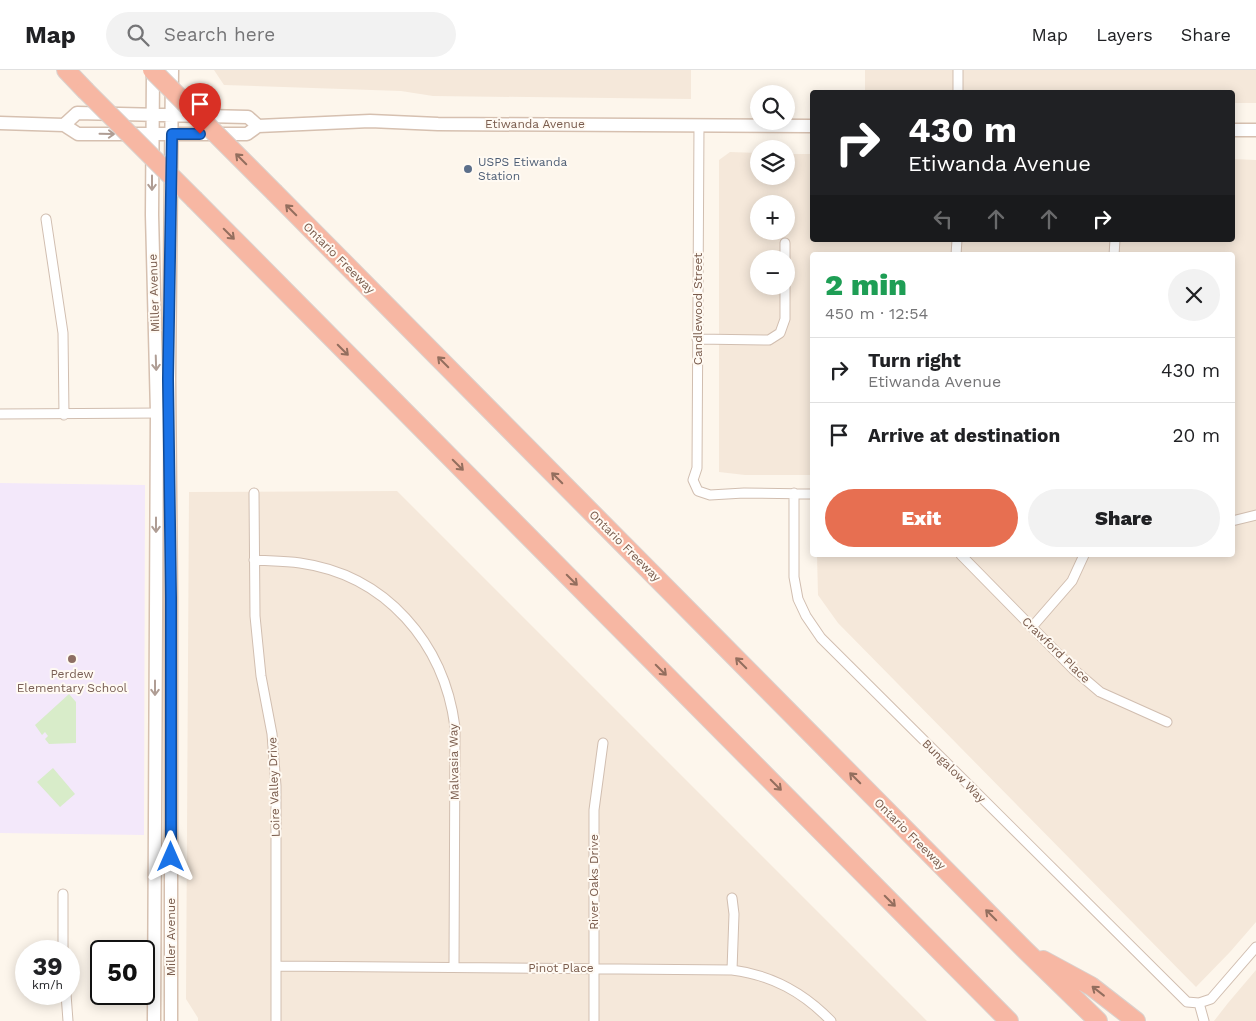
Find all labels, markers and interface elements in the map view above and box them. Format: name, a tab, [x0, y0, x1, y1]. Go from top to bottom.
search box	[106, 12, 456, 57]
text: Map	[25, 21, 76, 49]
icon: search	[124, 21, 152, 49]
text: Search here	[164, 23, 275, 46]
text: Map	[1031, 24, 1068, 45]
text: Layers	[1096, 24, 1153, 45]
text: Share	[1181, 24, 1231, 45]
pin	[179, 83, 221, 134]
map controls	[750, 85, 795, 295]
button: search	[750, 85, 795, 130]
icon: arrive	[186, 90, 214, 118]
text: 430 m	[908, 109, 1017, 151]
icon: right	[825, 110, 890, 175]
street label: Etiwanda Avenue	[485, 117, 585, 131]
one-way arrow	[98, 129, 115, 139]
button: layers	[750, 140, 795, 185]
text: Etiwanda Avenue	[908, 151, 1091, 176]
one-way arrow	[235, 153, 247, 165]
place label: USPS Etiwanda Station	[478, 155, 568, 183]
marker: USPS Etiwanda Station	[462, 163, 474, 175]
one-way arrow	[147, 174, 157, 191]
button: +	[750, 195, 795, 240]
one-way arrow	[285, 203, 297, 216]
icon: left	[929, 205, 957, 233]
icon: ahead	[982, 205, 1010, 233]
icon: ahead	[1035, 205, 1063, 233]
icon: right	[1088, 205, 1116, 233]
street label: Ontario Freeway	[300, 219, 378, 297]
one-way arrow	[223, 228, 235, 240]
button: −	[750, 250, 795, 295]
street label: Candlewood Street	[691, 253, 705, 365]
street label: Miller Avenue	[146, 254, 162, 332]
text: 2 min	[825, 267, 907, 302]
button: close	[1168, 269, 1220, 321]
text: 450 m · 12:54	[825, 304, 928, 323]
one-way arrow	[337, 343, 349, 355]
text: Turn right	[868, 349, 961, 372]
one-way arrow	[151, 354, 161, 371]
icon: right	[825, 356, 853, 384]
one-way arrow	[437, 357, 449, 369]
text: 430 m	[1161, 359, 1220, 382]
text: Etiwanda Avenue	[868, 372, 1001, 391]
icon: arrive	[825, 421, 853, 449]
text: Arrive at destination	[868, 424, 1060, 447]
text: 20 m	[1173, 424, 1220, 447]
one-way arrow	[452, 459, 464, 471]
one-way arrow	[551, 472, 563, 484]
button: Exit	[825, 489, 1018, 547]
button: Share	[1028, 489, 1220, 547]
street label: Ontario Freeway	[586, 507, 664, 585]
one-way arrow	[151, 517, 161, 533]
one-way arrow	[566, 574, 579, 586]
street label: Crawford Place	[1019, 614, 1093, 686]
marker: Perdew Elementary School	[66, 653, 78, 665]
one-way arrow	[734, 657, 747, 669]
one-way arrow	[655, 664, 667, 676]
place label: Perdew Elementary School	[17, 667, 128, 695]
one-way arrow	[150, 680, 160, 696]
street label: Malvasia Way	[446, 723, 462, 801]
street label: Bungalow Way	[919, 736, 989, 806]
street label: Loire Valley Drive	[265, 737, 283, 837]
one-way arrow	[849, 772, 861, 785]
one-way arrow	[769, 779, 782, 791]
street label: Ontario Freeway	[871, 795, 949, 873]
position arrow	[144, 830, 196, 882]
street label: River Oaks Drive	[587, 834, 601, 930]
one-way arrow	[884, 894, 896, 907]
street label: Miller Avenue	[164, 898, 178, 976]
one-way arrow	[985, 909, 997, 921]
speed limit sign: 50	[90, 940, 155, 1005]
text: 39	[32, 952, 63, 981]
street label: Pinot Place	[528, 961, 594, 975]
text: km/h	[32, 978, 63, 992]
one-way arrow	[1091, 986, 1105, 996]

